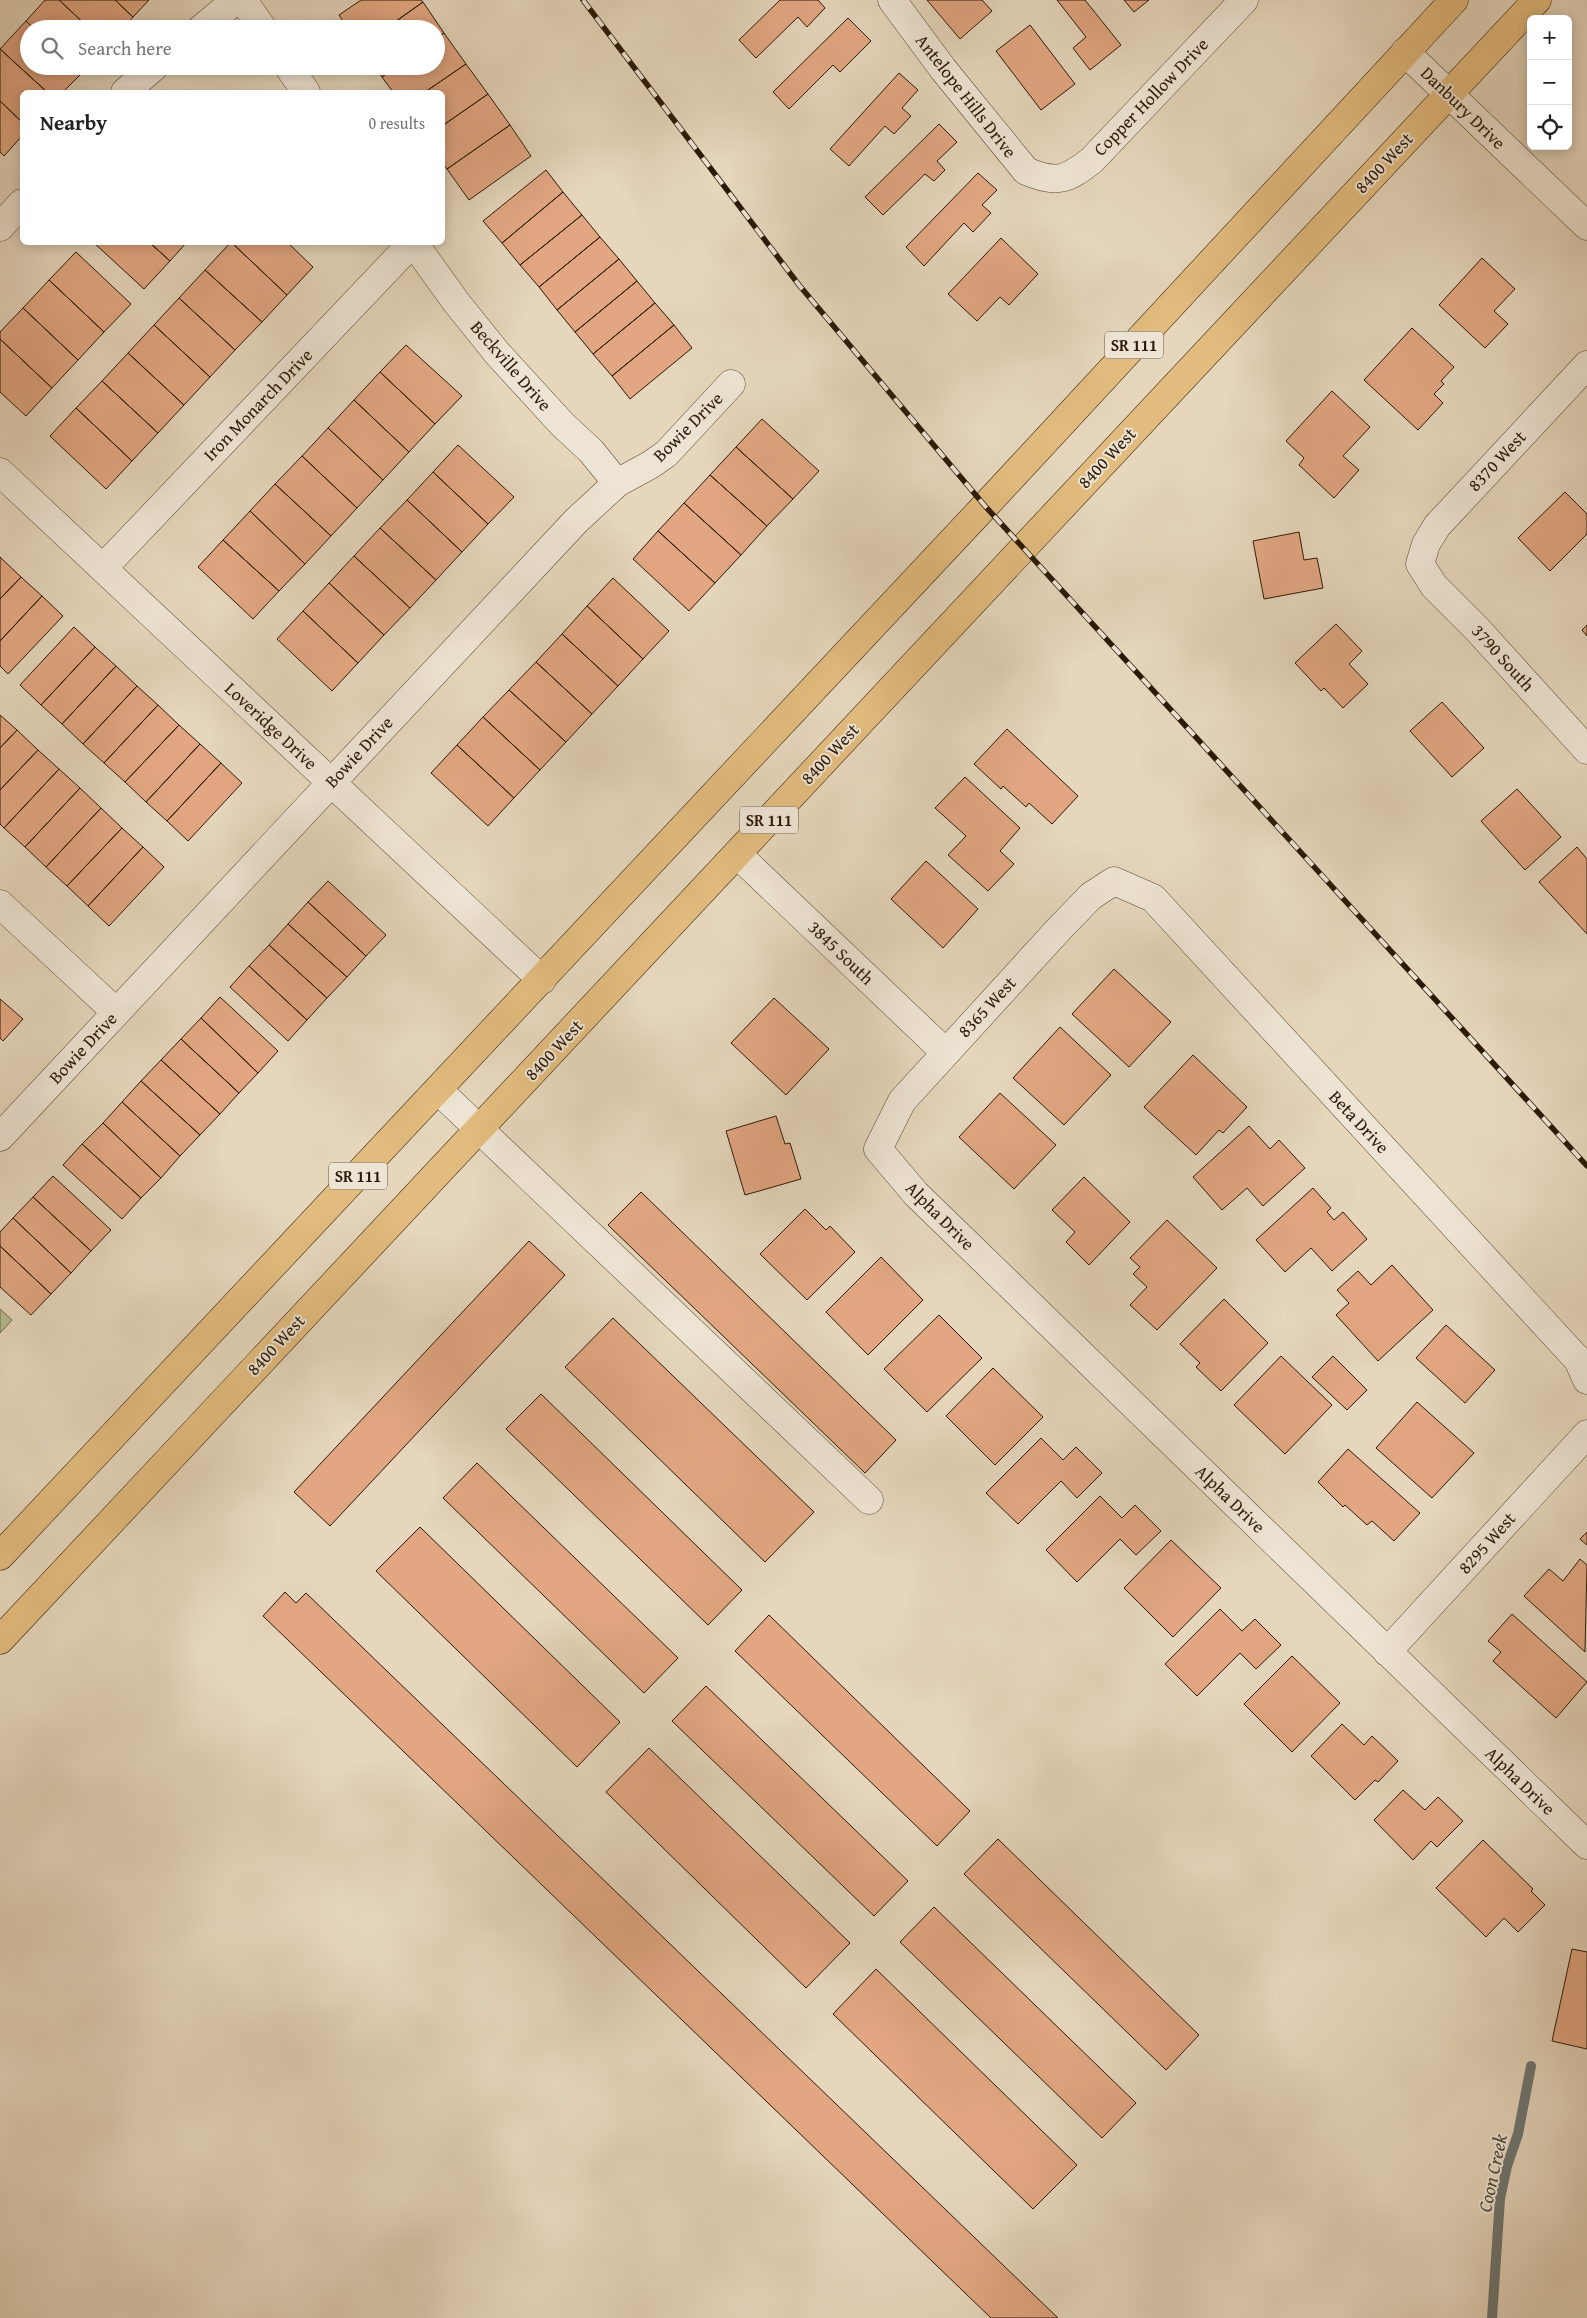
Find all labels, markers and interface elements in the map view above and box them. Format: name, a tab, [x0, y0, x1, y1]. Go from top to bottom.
map controls	[1527, 15, 1572, 150]
button: +	[1527, 15, 1572, 60]
search box	[20, 20, 445, 75]
street label: Antelope Hills Drive	[909, 28, 1023, 163]
street label: Copper Hollow Drive	[1087, 31, 1214, 162]
icon: search	[38, 34, 66, 62]
text: Search here	[78, 34, 172, 62]
street label: Danbury Drive	[1415, 60, 1512, 155]
button: −	[1527, 60, 1572, 105]
button: locate	[1527, 105, 1572, 150]
text: Nearby	[40, 107, 107, 138]
text: 0 results	[368, 111, 425, 135]
street label: 8400 West	[1348, 125, 1420, 199]
street label: Beckville Drive	[464, 314, 558, 417]
road number: SR 111	[1105, 332, 1163, 358]
street label: Iron Monarch Drive	[197, 342, 319, 467]
street label: Bowie Drive	[646, 385, 729, 468]
street label: 8400 West	[1071, 420, 1143, 494]
street label: 8370 West	[1461, 423, 1533, 497]
street label: 3790 South	[1466, 618, 1541, 697]
street label: Loveridge Drive	[219, 675, 324, 776]
street label: Bowie Drive	[318, 710, 399, 794]
street label: 8400 West	[794, 716, 866, 790]
road number: SR 111	[740, 806, 798, 834]
street label: 3845 South	[802, 914, 881, 991]
street label: 8365 West	[951, 969, 1023, 1043]
street label: Bowie Drive	[42, 1006, 123, 1090]
street label: 8400 West	[518, 1012, 590, 1086]
street label: Beta Drive	[1323, 1084, 1396, 1159]
road number: SR 111	[329, 1162, 387, 1190]
street label: Alpha Drive	[899, 1175, 981, 1257]
street label: 8400 West	[240, 1307, 312, 1381]
street label: Alpha Drive	[1189, 1458, 1272, 1539]
street label: 8295 West	[1451, 1505, 1522, 1580]
street label: Alpha Drive	[1479, 1740, 1562, 1821]
water label: Coon Creek	[1470, 2131, 1514, 2215]

